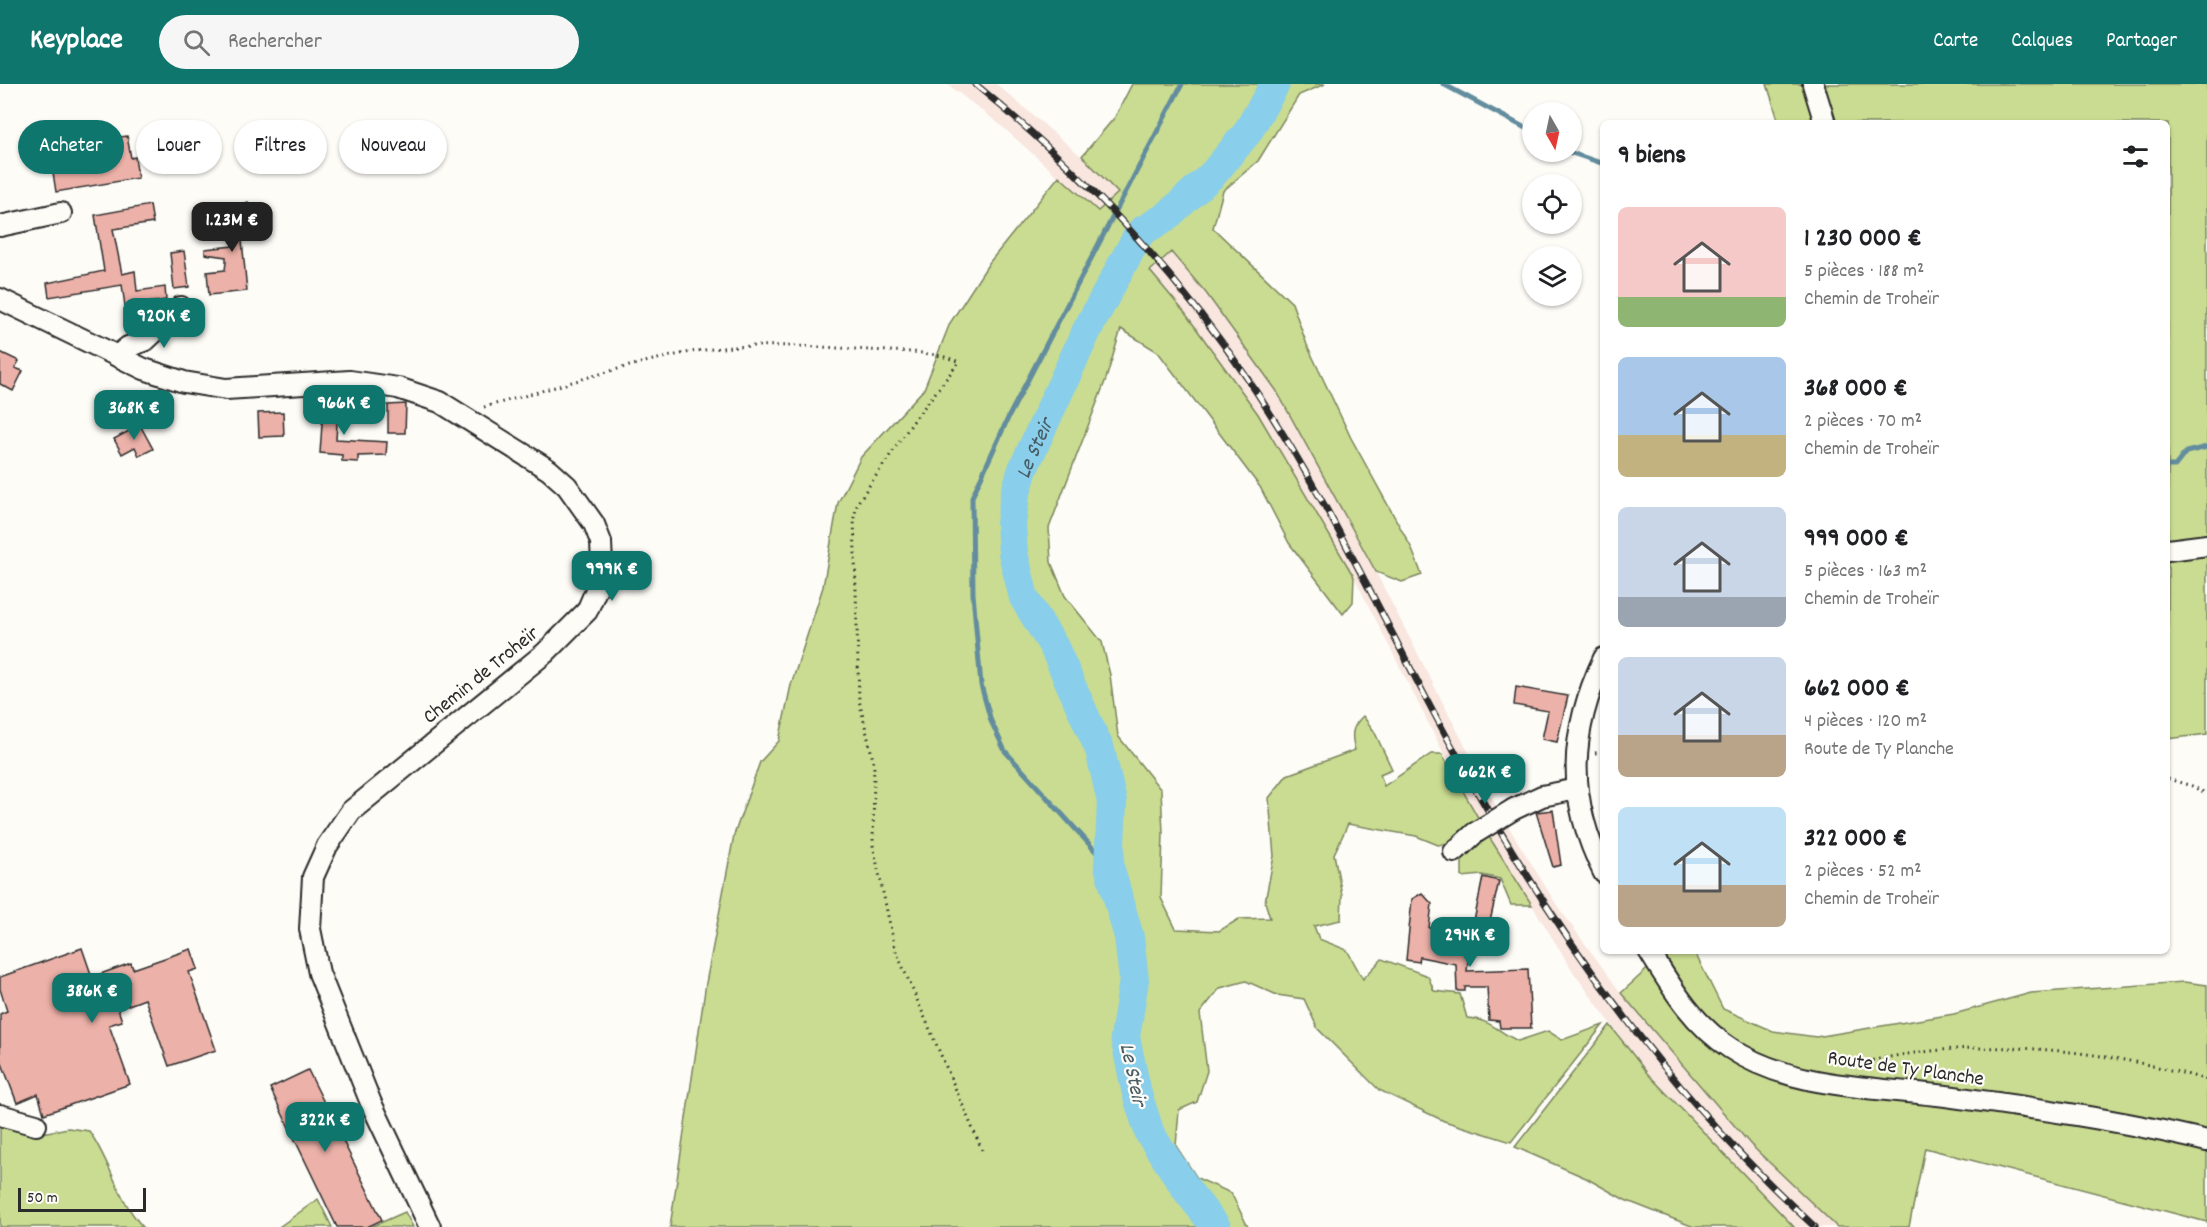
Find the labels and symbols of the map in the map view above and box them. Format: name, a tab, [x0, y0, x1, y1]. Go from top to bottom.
north arrow	[1522, 102, 1582, 162]
pin: 1.23M €	[177, 202, 287, 253]
pin: 920K €	[115, 298, 213, 349]
pin: 966K €	[295, 385, 393, 436]
pin: 368K €	[85, 390, 183, 441]
water label: Le Steir	[1009, 411, 1064, 483]
pin: 999K €	[563, 551, 661, 602]
street label: Chemin de Troheïr	[417, 620, 547, 733]
pin: 662K €	[1436, 754, 1534, 805]
pin: 294K €	[1421, 917, 1519, 968]
pin: 386K €	[43, 973, 141, 1024]
water label: Le Steir	[1110, 1040, 1154, 1112]
street label: Route de Ty Planche	[1826, 1044, 1986, 1096]
pin: 322K €	[276, 1102, 374, 1153]
scale bar	[18, 1185, 146, 1212]

